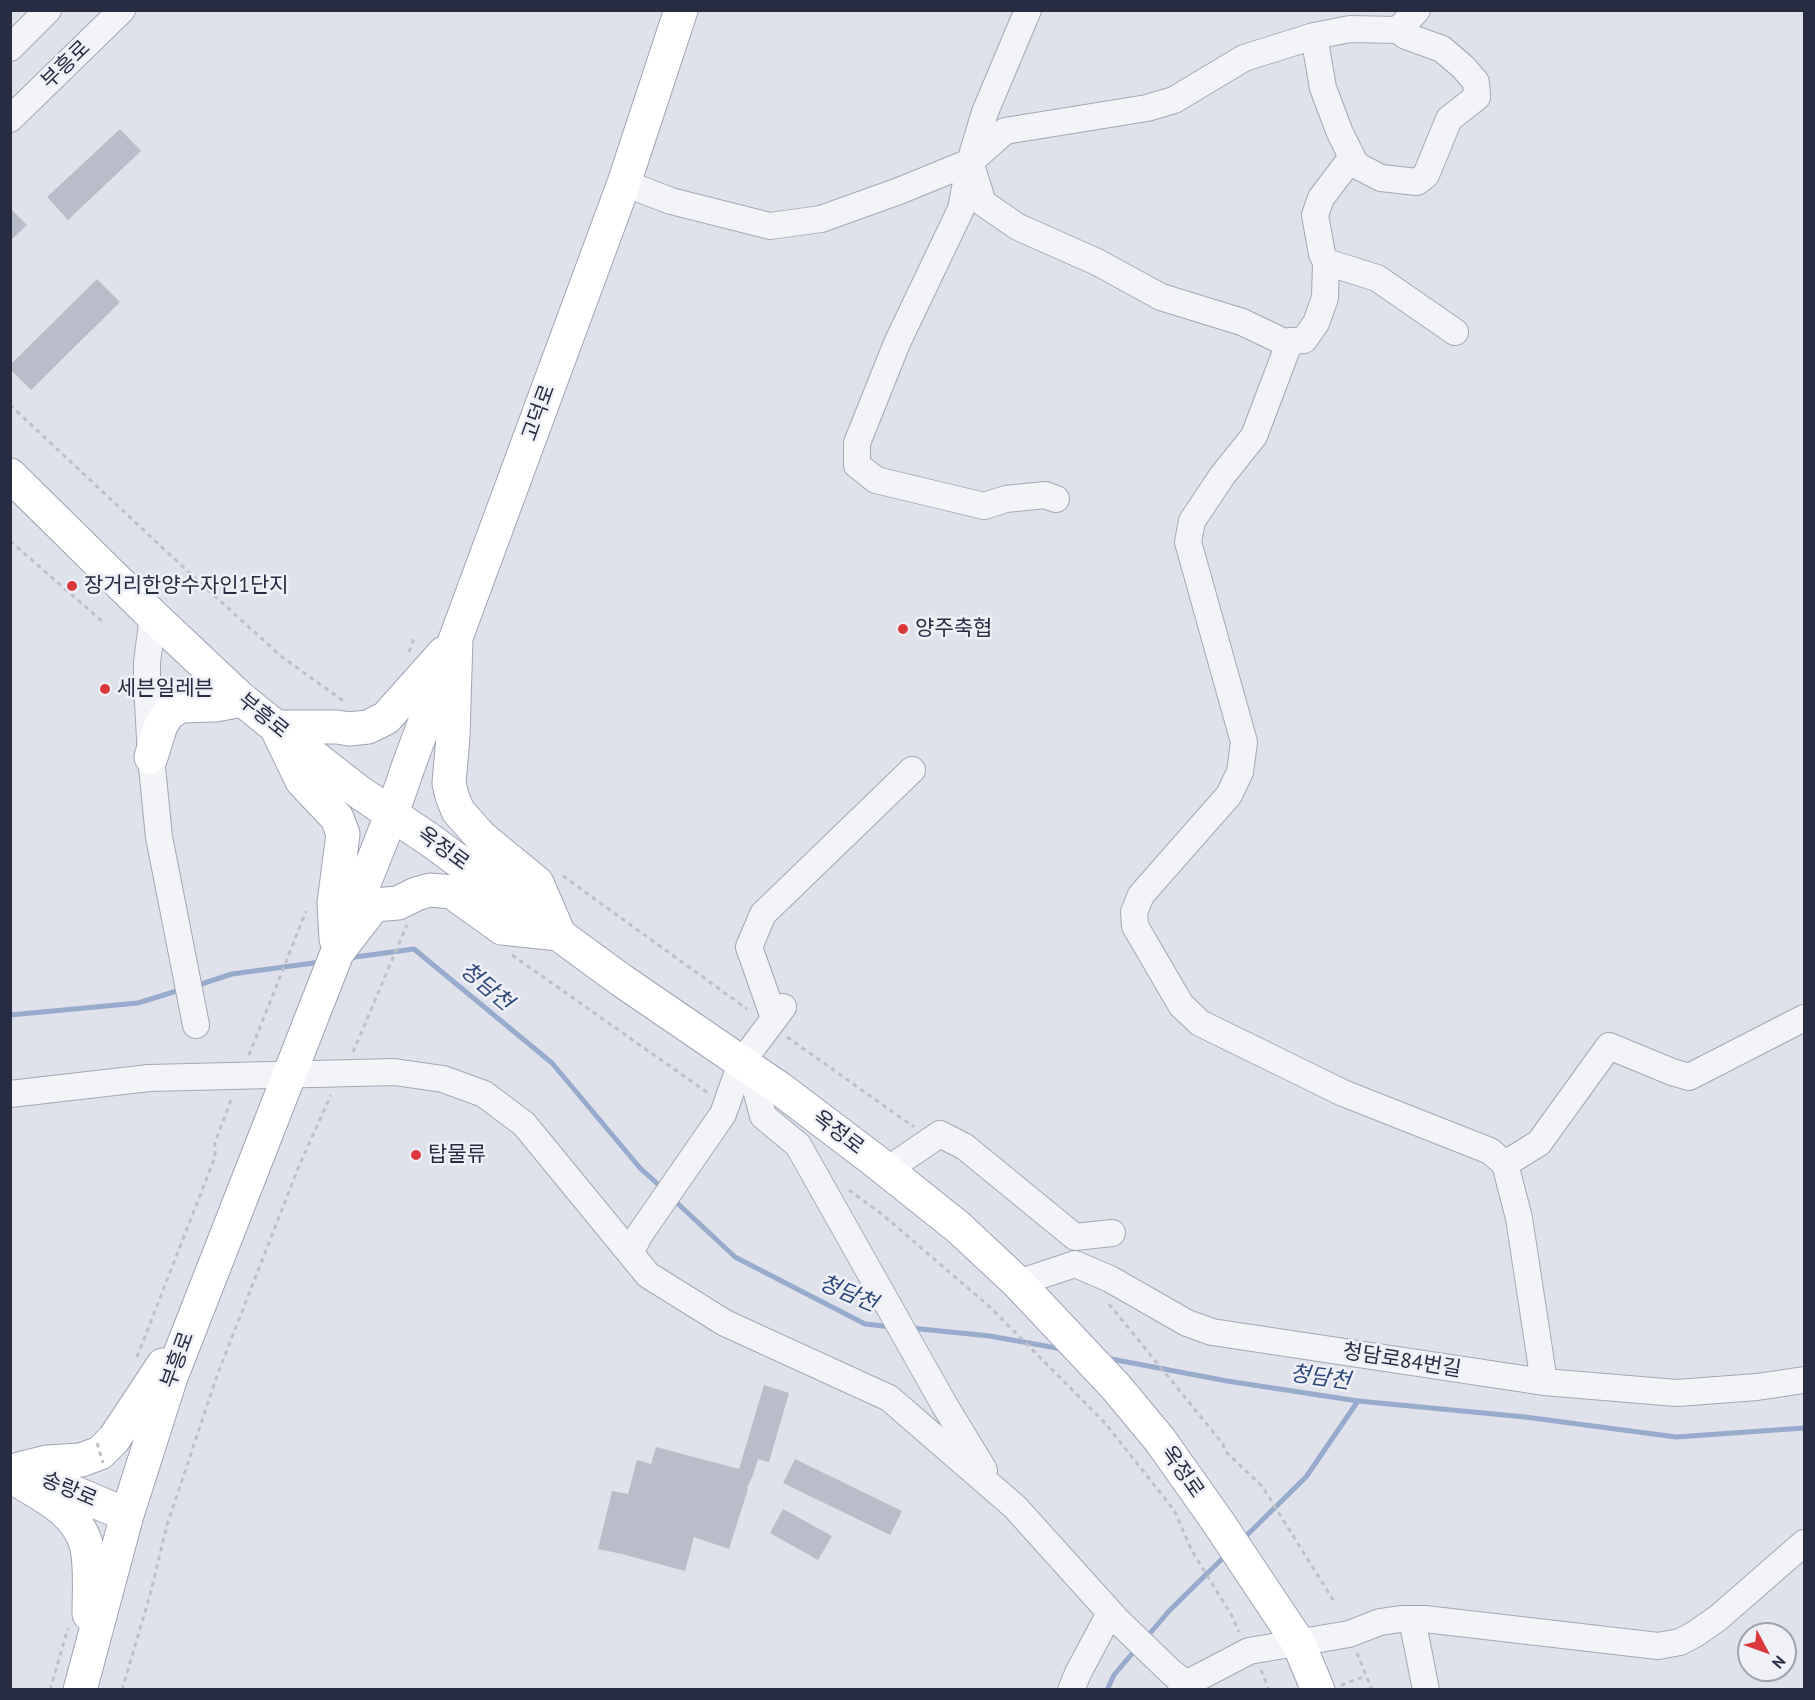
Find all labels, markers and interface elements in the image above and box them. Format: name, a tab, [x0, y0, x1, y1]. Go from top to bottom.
street label: 부흥로	[36, 36, 96, 94]
street label: 고덕로	[517, 381, 561, 445]
place label: 장거리한양수자인1단지	[84, 573, 289, 599]
marker: 장거리한양수자인1단지	[65, 579, 79, 593]
place label: 양주축협	[915, 616, 992, 642]
marker: 양주축협	[896, 622, 910, 636]
place label: 세븐일레븐	[117, 676, 214, 702]
marker: 세븐일레븐	[98, 682, 112, 696]
street label: 부흥로	[233, 688, 293, 744]
street label: 옥정로	[412, 822, 474, 876]
water label: 청담천	[454, 957, 518, 1017]
street label: 옥정로	[807, 1105, 869, 1161]
place label: 탑물류	[428, 1142, 486, 1168]
marker: 탑물류	[409, 1148, 423, 1162]
water label: 청담천	[815, 1270, 881, 1318]
street label: 부흥로	[156, 1328, 200, 1392]
street label: 청담로84번길	[1341, 1339, 1463, 1383]
water label: 청담천	[1288, 1361, 1352, 1395]
street label: 옥정로	[1155, 1441, 1209, 1503]
street label: 송랑로	[37, 1467, 101, 1513]
north arrow	[1737, 1622, 1797, 1682]
text: N	[1768, 1652, 1790, 1673]

